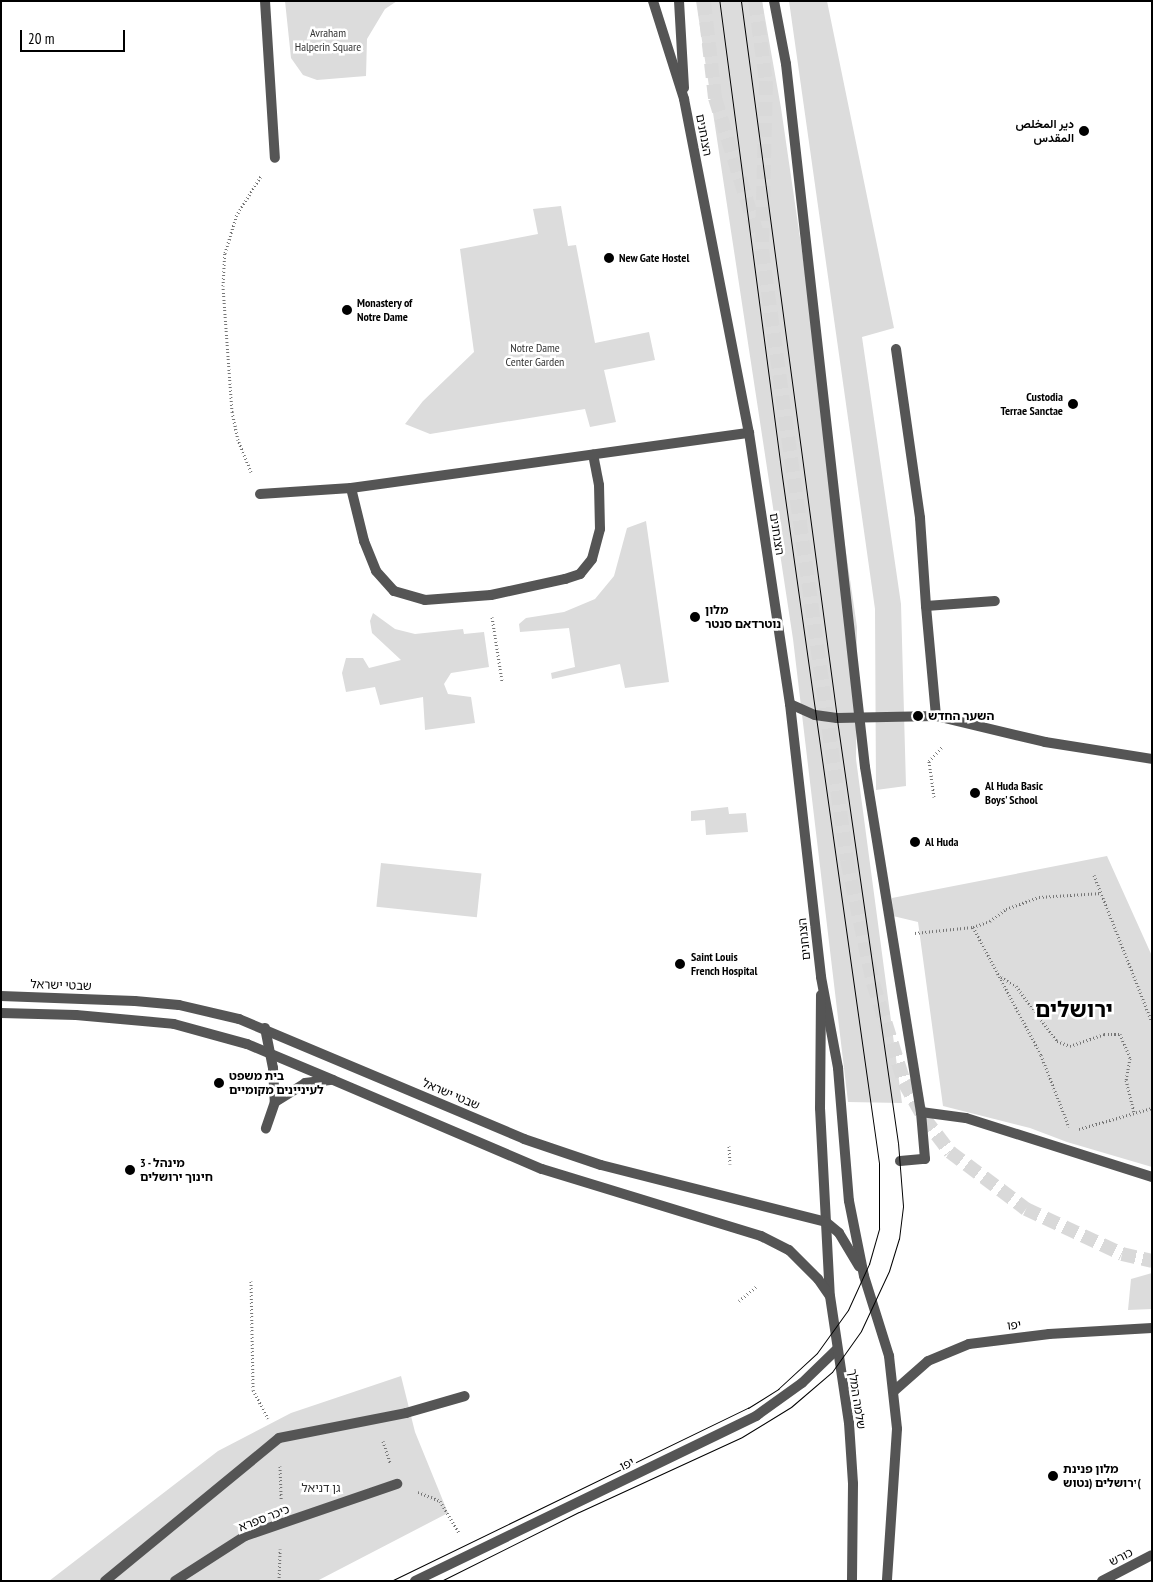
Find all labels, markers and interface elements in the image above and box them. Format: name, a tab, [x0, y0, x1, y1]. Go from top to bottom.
scale bar	[22, 20, 128, 52]
park label: Avraham Halperin Square	[295, 26, 361, 54]
text: 20 m	[28, 29, 54, 48]
street label: הצנחנים	[693, 113, 715, 157]
place label: دير المخلص المقدس	[1016, 117, 1074, 145]
marker: دير المخلص المقدس	[1078, 125, 1090, 137]
place label: New Gate Hostel	[619, 251, 690, 265]
marker: New Gate Hostel	[603, 252, 615, 264]
place label: Monastery of Notre Dame	[357, 296, 413, 324]
marker: Monastery of Notre Dame	[341, 304, 353, 316]
park label: Notre Dame Center Garden	[506, 341, 564, 369]
place label: Custodia Terrae Sanctae	[1000, 390, 1063, 418]
marker: Custodia Terrae Sanctae	[1067, 398, 1079, 410]
street label: הצנחנים	[767, 512, 787, 556]
place label: מלון נוטרדאם סנטר	[705, 603, 781, 631]
marker: מלון נוטרדאם סנטר	[689, 611, 701, 623]
place label: השער החדש	[928, 709, 994, 723]
marker: השער החדש	[912, 710, 924, 722]
place label: Al Huda Basic Boys' School	[985, 779, 1043, 807]
marker: Al Huda Basic Boys' School	[969, 787, 981, 799]
place label: Al Huda	[925, 835, 958, 849]
marker: Al Huda	[909, 836, 921, 848]
street label: הצנחנים	[795, 917, 813, 961]
place label: Saint Louis French Hospital	[691, 950, 757, 978]
marker: Saint Louis French Hospital	[673, 957, 687, 971]
street label: שבטי ישראל	[30, 977, 92, 993]
district label: ירושלים	[1035, 997, 1113, 1023]
place label: בית משפט לעיניינים מקומיים	[229, 1069, 324, 1097]
street label: שבטי ישראל	[420, 1075, 482, 1113]
marker: בית משפט לעיניינים מקומיים	[213, 1077, 225, 1089]
place label: 3 - מינהל חינוך ירושלים	[140, 1156, 213, 1184]
marker: 3 - מינהל חינוך ירושלים	[124, 1164, 136, 1176]
street label: יפו	[1006, 1317, 1022, 1333]
street label: שלמה המלך	[845, 1368, 869, 1430]
street label: יפו	[618, 1454, 636, 1474]
place label: מלון פנינת ירושלים (נטוש(	[1063, 1462, 1141, 1490]
marker: מלון פנינת ירושלים (נטוש(	[1047, 1470, 1059, 1482]
park label: גן דניאל	[301, 1481, 341, 1495]
street label: כיכר ספרא	[237, 1502, 291, 1534]
street label: כורש	[1107, 1545, 1135, 1569]

